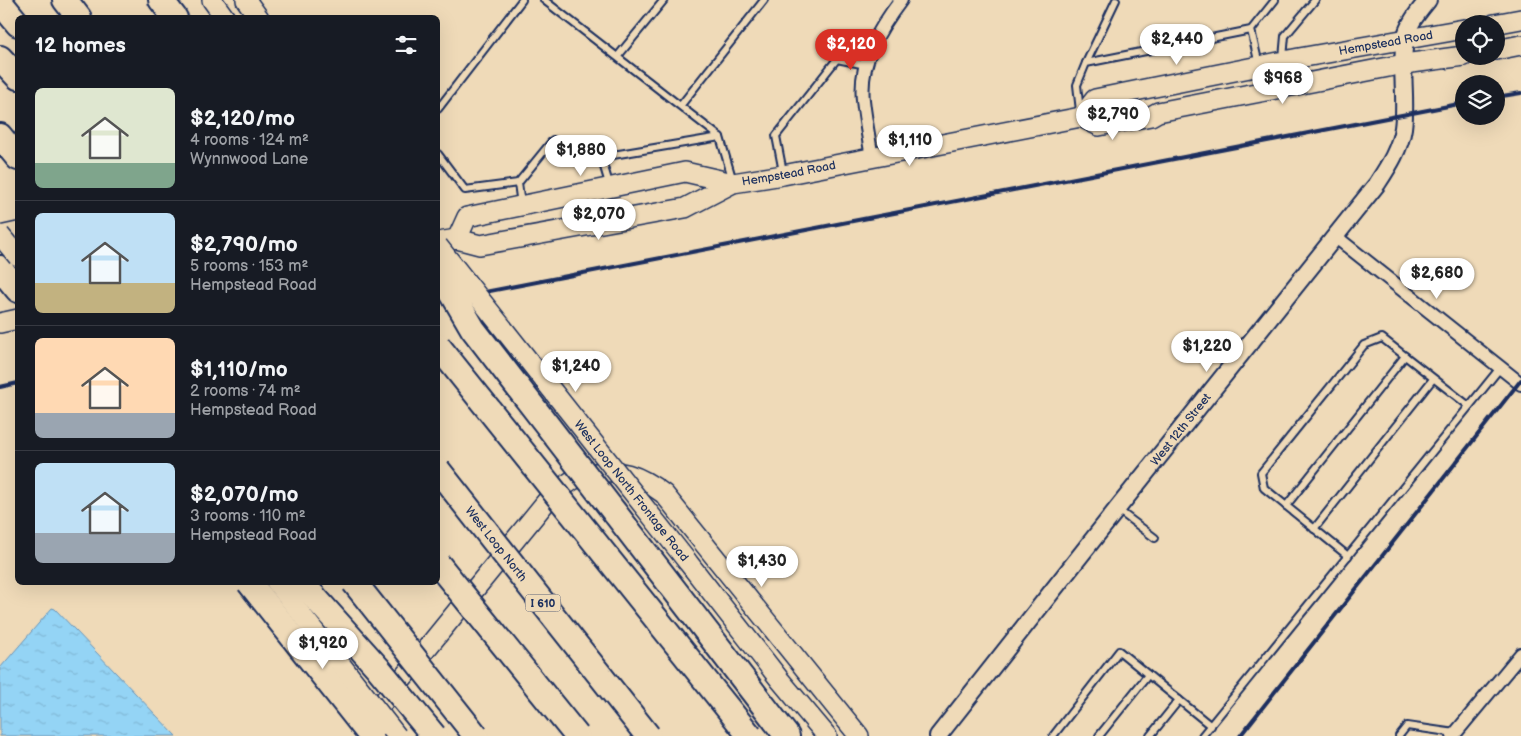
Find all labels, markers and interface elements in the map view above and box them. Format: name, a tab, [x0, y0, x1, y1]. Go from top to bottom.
map controls	[1455, 15, 1505, 125]
button: locate	[1455, 15, 1505, 65]
pin: $2,440	[1136, 23, 1218, 66]
pin: $2,120	[810, 28, 892, 71]
street label: Hempstead Road	[1338, 28, 1434, 59]
text: $2,440	[1151, 30, 1203, 49]
icon: filters	[392, 31, 420, 59]
text: 12 homes	[35, 33, 126, 58]
text: $2,120	[826, 35, 876, 54]
pin: $968	[1253, 62, 1313, 105]
text: $968	[1263, 69, 1303, 88]
button: layers	[1455, 75, 1505, 125]
pin: $2,790	[1072, 98, 1154, 141]
text: $2,790	[1087, 105, 1139, 124]
text: $2,120/mo	[190, 106, 295, 131]
icon: home	[75, 108, 135, 168]
pin: $1,110	[869, 124, 951, 167]
text: 4 rooms · 124 m²	[190, 131, 309, 150]
text: $1,110	[888, 131, 932, 150]
pin: $1,880	[540, 134, 622, 177]
text: $1,880	[556, 141, 606, 160]
text: Wynnwood Lane	[190, 150, 308, 169]
street label: Hempstead Road	[741, 158, 837, 189]
pin: $2,070	[558, 198, 640, 241]
text: $2,070	[573, 205, 625, 224]
text: $2,790/mo	[190, 232, 298, 257]
icon: home	[75, 233, 135, 293]
text: 5 rooms · 153 m²	[190, 257, 308, 276]
pin: $2,680	[1396, 258, 1478, 300]
text: $2,680	[1411, 264, 1463, 283]
text: Hempstead Road	[190, 276, 317, 295]
pin: $1,220	[1166, 330, 1248, 373]
text: $1,220	[1182, 337, 1232, 356]
pin: $1,240	[535, 350, 617, 393]
text: $1,110/mo	[190, 357, 288, 382]
text: $1,240	[551, 357, 601, 376]
icon: home	[75, 358, 135, 418]
text: 2 rooms · 74 m²	[190, 382, 301, 401]
street label: West 12th Street	[1148, 390, 1215, 469]
text: Hempstead Road	[190, 401, 317, 420]
street label: West Loop North Frontage Road	[571, 417, 692, 565]
text: $2,070/mo	[190, 482, 299, 507]
icon: home	[75, 483, 135, 543]
street label: West Loop North	[462, 504, 530, 585]
text: 3 rooms · 110 m²	[190, 507, 306, 526]
text: Hempstead Road	[190, 526, 317, 545]
pin: $1,430	[721, 546, 803, 588]
text: $1,430	[737, 552, 787, 571]
road number: I 610	[526, 594, 560, 612]
pin: $1,920	[282, 628, 364, 670]
text: $1,920	[298, 634, 348, 653]

